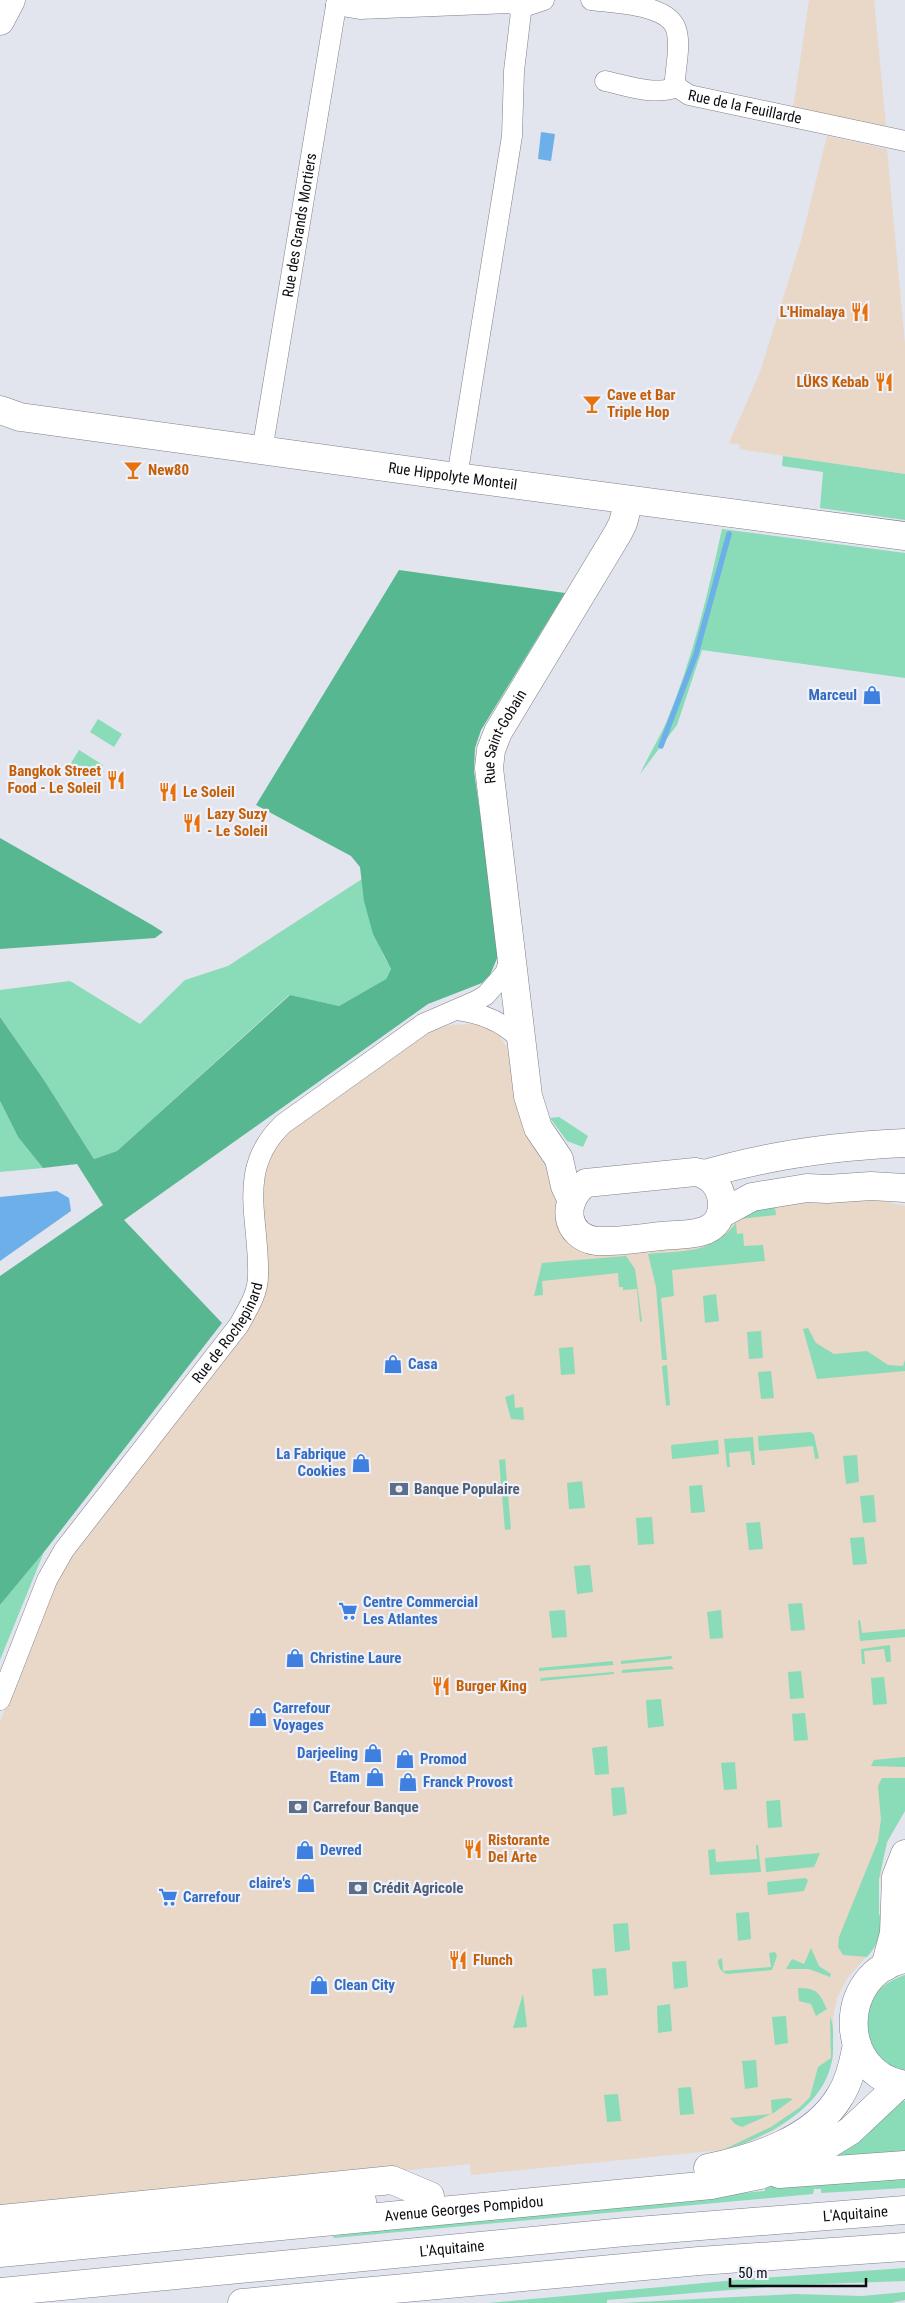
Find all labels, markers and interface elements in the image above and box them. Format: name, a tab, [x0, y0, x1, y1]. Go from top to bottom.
street label: Rue de la Feuillarde	[687, 86, 803, 128]
street label: Rue des Grands Mortiers	[279, 151, 320, 299]
restaurant icon: L'Himalaya	[849, 301, 871, 323]
place label: L'Himalaya	[780, 303, 845, 321]
restaurant icon: LÜKS Kebab	[873, 371, 895, 393]
place label: LÜKS Kebab	[796, 373, 869, 391]
place label: Cave et Bar Triple Hop	[607, 386, 675, 421]
bar icon: Cave et Bar Triple Hop	[581, 393, 603, 415]
bar icon: New80	[122, 459, 144, 481]
street label: Rue Hippolyte Monteil	[387, 459, 518, 494]
place label: New80	[148, 461, 189, 479]
shop icon: Marceul	[861, 684, 883, 706]
street label: Rue Saint-Gobain	[480, 686, 530, 785]
place label: Marceul	[808, 686, 857, 704]
place label: Bangkok Street Food - Le Soleil	[7, 762, 101, 797]
restaurant icon: Bangkok Street Food - Le Soleil	[105, 769, 127, 791]
restaurant icon: Le Soleil	[157, 781, 179, 803]
place label: Le Soleil	[183, 783, 235, 801]
place label: Lazy Suzy - Le Soleil	[207, 805, 268, 840]
restaurant icon: Lazy Suzy - Le Soleil	[181, 812, 203, 834]
street label: Rue de Rochepinard	[188, 1281, 266, 1387]
shop icon: Casa	[382, 1353, 404, 1375]
place label: Casa	[408, 1355, 438, 1373]
place label: La Fabrique Cookies	[276, 1445, 346, 1480]
shop icon: La Fabrique Cookies	[350, 1452, 372, 1474]
bank icon: Banque Populaire	[388, 1478, 410, 1500]
place label: Banque Populaire	[414, 1480, 520, 1498]
place label: Centre Commercial Les Atlantes	[363, 1593, 478, 1628]
supermarket icon: Centre Commercial Les Atlantes	[337, 1600, 359, 1622]
shop icon: Christine Laure	[284, 1647, 306, 1669]
place label: Christine Laure	[310, 1649, 402, 1667]
restaurant icon: Burger King	[430, 1675, 452, 1697]
place label: Burger King	[456, 1677, 527, 1695]
place label: Carrefour Voyages	[273, 1699, 330, 1734]
shop icon: Carrefour Voyages	[247, 1706, 269, 1728]
shop icon: Darjeeling	[362, 1742, 384, 1764]
place label: Darjeeling	[297, 1744, 358, 1762]
shop icon: Promod	[394, 1748, 416, 1770]
place label: Promod	[420, 1750, 467, 1768]
shop icon: Etam	[364, 1766, 386, 1788]
place label: Etam	[330, 1768, 360, 1786]
shop icon: Franck Provost	[397, 1771, 419, 1793]
place label: Franck Provost	[423, 1773, 513, 1791]
bank icon: Carrefour Banque	[287, 1796, 309, 1818]
place label: Carrefour Banque	[313, 1798, 419, 1816]
place label: Ristorante Del Arte	[488, 1831, 550, 1866]
restaurant icon: Ristorante Del Arte	[462, 1838, 484, 1860]
shop icon: Devred	[294, 1839, 316, 1861]
place label: Devred	[320, 1841, 362, 1859]
shop icon: claire's	[295, 1872, 317, 1894]
place label: claire's	[249, 1874, 291, 1892]
bank icon: Crédit Agricole	[347, 1877, 369, 1899]
place label: Crédit Agricole	[373, 1879, 463, 1897]
supermarket icon: Carrefour	[157, 1886, 179, 1908]
place label: Carrefour	[183, 1888, 240, 1906]
restaurant icon: Flunch	[447, 1949, 469, 1971]
place label: Flunch	[473, 1951, 513, 1969]
shop icon: Clean City	[308, 1974, 330, 1996]
place label: Clean City	[334, 1976, 395, 1994]
street label: Avenue Georges Pompidou	[384, 2192, 544, 2225]
street label: L'Aquitaine	[822, 2202, 889, 2225]
street label: L'Aquitaine	[419, 2237, 485, 2261]
scale bar	[730, 2256, 866, 2288]
text: 50 m	[738, 2264, 768, 2282]

